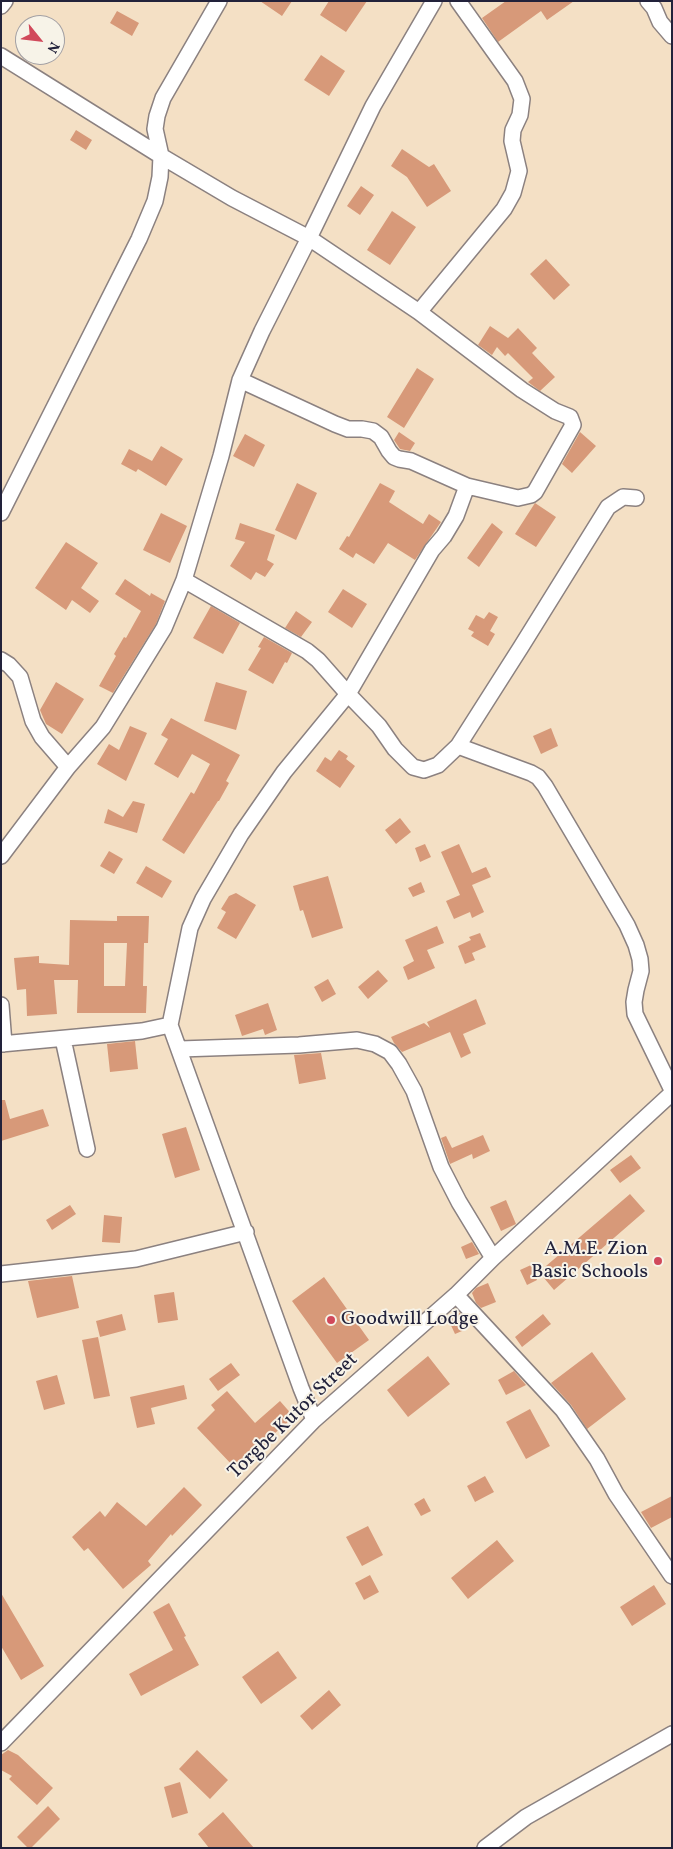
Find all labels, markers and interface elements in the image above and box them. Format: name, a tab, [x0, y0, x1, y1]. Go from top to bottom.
north arrow	[15, 15, 65, 65]
text: N	[42, 38, 63, 56]
place label: A.M.E. Zion Basic Schools	[531, 1238, 648, 1285]
marker: A.M.E. Zion Basic Schools	[652, 1255, 664, 1267]
place label: Goodwill Lodge	[341, 1308, 478, 1332]
marker: Goodwill Lodge	[325, 1314, 337, 1326]
street label: Torgbe Kutor Street	[224, 1349, 364, 1485]

